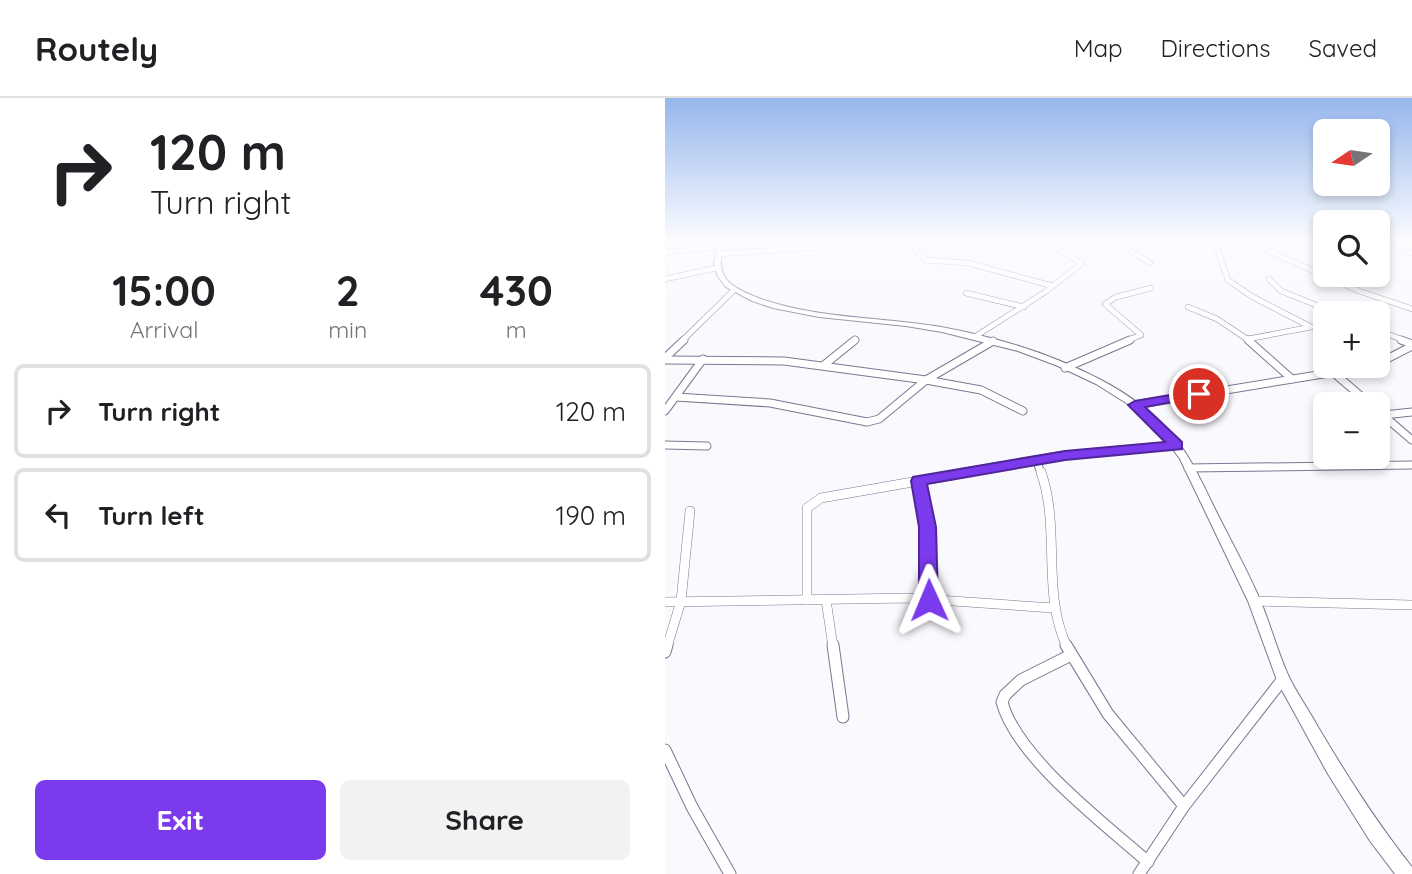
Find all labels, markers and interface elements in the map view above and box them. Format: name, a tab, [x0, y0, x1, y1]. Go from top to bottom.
text: Routely	[35, 28, 158, 69]
text: Map	[1074, 33, 1123, 63]
text: Directions	[1161, 33, 1271, 63]
text: Saved	[1309, 33, 1377, 63]
north arrow	[1313, 119, 1389, 196]
map controls	[1313, 119, 1390, 469]
text: 120 m	[150, 121, 286, 182]
icon: right	[35, 126, 126, 217]
text: Turn right	[150, 182, 291, 222]
button: search	[1313, 210, 1390, 287]
text: 15:00	[112, 264, 216, 317]
text: 2	[336, 264, 360, 317]
text: 430	[480, 264, 553, 317]
button: +	[1313, 301, 1390, 378]
text: Arrival	[130, 315, 199, 344]
text: min	[328, 315, 367, 344]
text: m	[506, 315, 527, 344]
pin	[1169, 364, 1229, 424]
icon: arrive	[1180, 375, 1218, 413]
icon: right	[39, 392, 77, 430]
button: −	[1313, 392, 1390, 469]
text: Turn right	[98, 395, 220, 428]
text: 120 m	[556, 395, 626, 428]
icon: left	[39, 496, 77, 534]
text: Turn left	[98, 499, 205, 532]
text: 190 m	[556, 499, 626, 532]
position arrow	[892, 563, 966, 637]
button: Exit	[35, 780, 326, 860]
button: Share	[340, 780, 630, 860]

